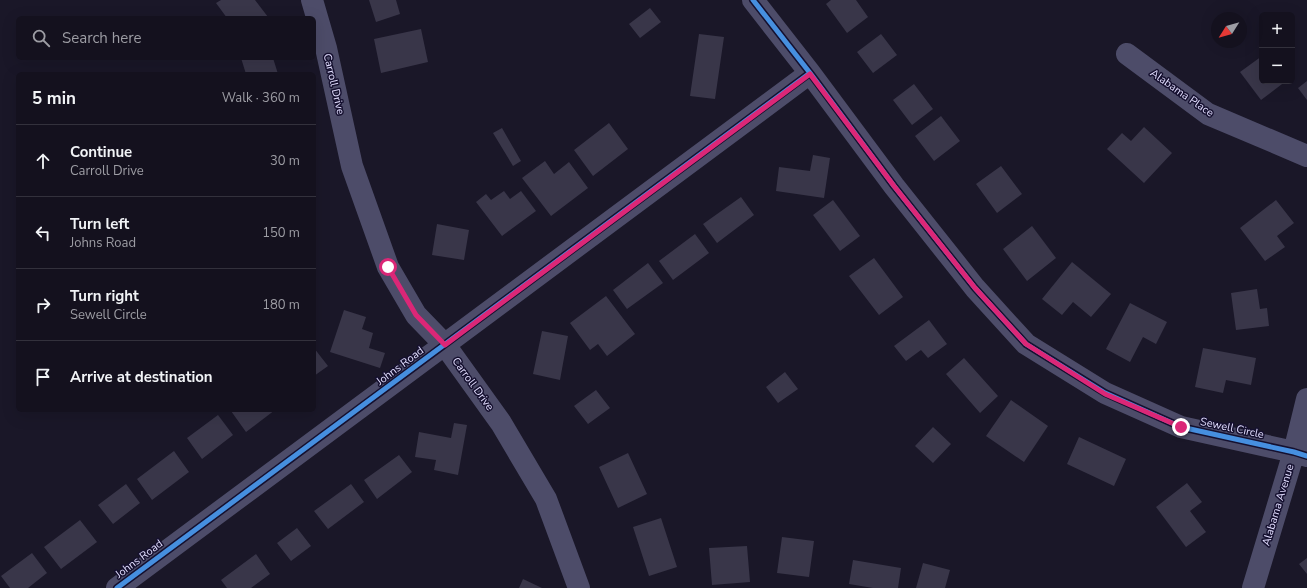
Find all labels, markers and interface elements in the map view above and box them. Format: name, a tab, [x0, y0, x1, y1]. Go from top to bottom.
north arrow	[1211, 12, 1247, 48]
map controls	[1259, 12, 1295, 84]
button: +	[1259, 12, 1295, 48]
search box	[16, 16, 316, 60]
icon: search	[30, 27, 52, 49]
text: Search here	[62, 28, 142, 48]
button: −	[1259, 48, 1295, 84]
street label: Carroll Drive	[320, 52, 348, 116]
street label: Alabama Place	[1147, 66, 1217, 121]
text: 5 min	[32, 87, 76, 110]
text: Walk · 360 m	[222, 89, 300, 107]
text: Continue	[70, 142, 132, 162]
icon: ahead	[32, 150, 54, 172]
text: 30 m	[270, 152, 300, 170]
text: Carroll Drive	[70, 162, 144, 180]
text: Turn left	[70, 214, 129, 234]
icon: left	[32, 222, 54, 244]
text: 150 m	[262, 224, 300, 242]
text: Johns Road	[70, 234, 136, 252]
route start	[379, 258, 397, 276]
text: Turn right	[70, 286, 139, 306]
icon: right	[32, 294, 54, 316]
text: 180 m	[262, 296, 300, 314]
text: Sewell Circle	[70, 306, 147, 324]
street label: Johns Road	[372, 343, 427, 389]
street label: Carroll Drive	[449, 354, 497, 414]
icon: arrive	[32, 366, 54, 388]
text: Arrive at destination	[70, 367, 213, 387]
street label: Sewell Circle	[1199, 414, 1265, 442]
route end	[1172, 418, 1190, 436]
street label: Alabama Avenue	[1258, 462, 1298, 548]
street label: Johns Road	[111, 536, 166, 582]

